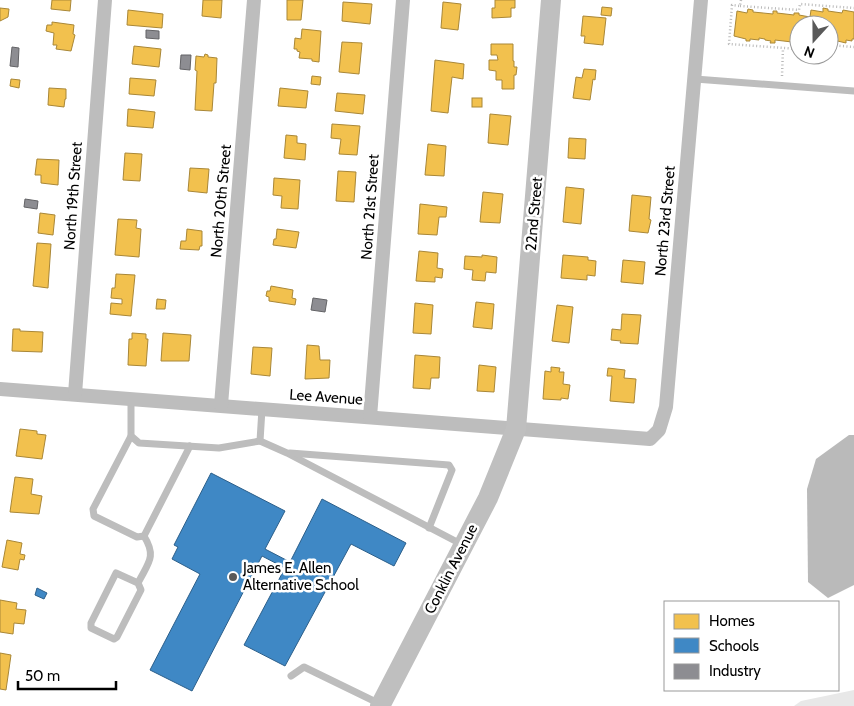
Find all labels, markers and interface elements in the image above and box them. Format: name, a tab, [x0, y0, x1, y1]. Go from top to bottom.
north arrow	[789, 15, 839, 65]
text: N	[801, 42, 817, 62]
street label: North 19th Street	[60, 141, 86, 251]
street label: North 20th Street	[207, 144, 235, 258]
street label: North 21st Street	[357, 154, 383, 260]
street label: North 23rd Street	[651, 165, 679, 277]
street label: 22nd Street	[522, 176, 546, 252]
street label: Lee Avenue	[289, 385, 364, 409]
street label: Conklin Avenue	[421, 521, 482, 617]
place label: James E. Allen Alternative School	[242, 559, 359, 594]
marker: James E. Allen Alternative School	[227, 571, 239, 583]
legend	[664, 601, 839, 691]
text: Homes	[709, 612, 755, 630]
text: Schools	[709, 637, 759, 655]
scale bar	[18, 658, 115, 690]
text: Industry	[709, 662, 761, 680]
text: 50 m	[25, 667, 60, 685]

